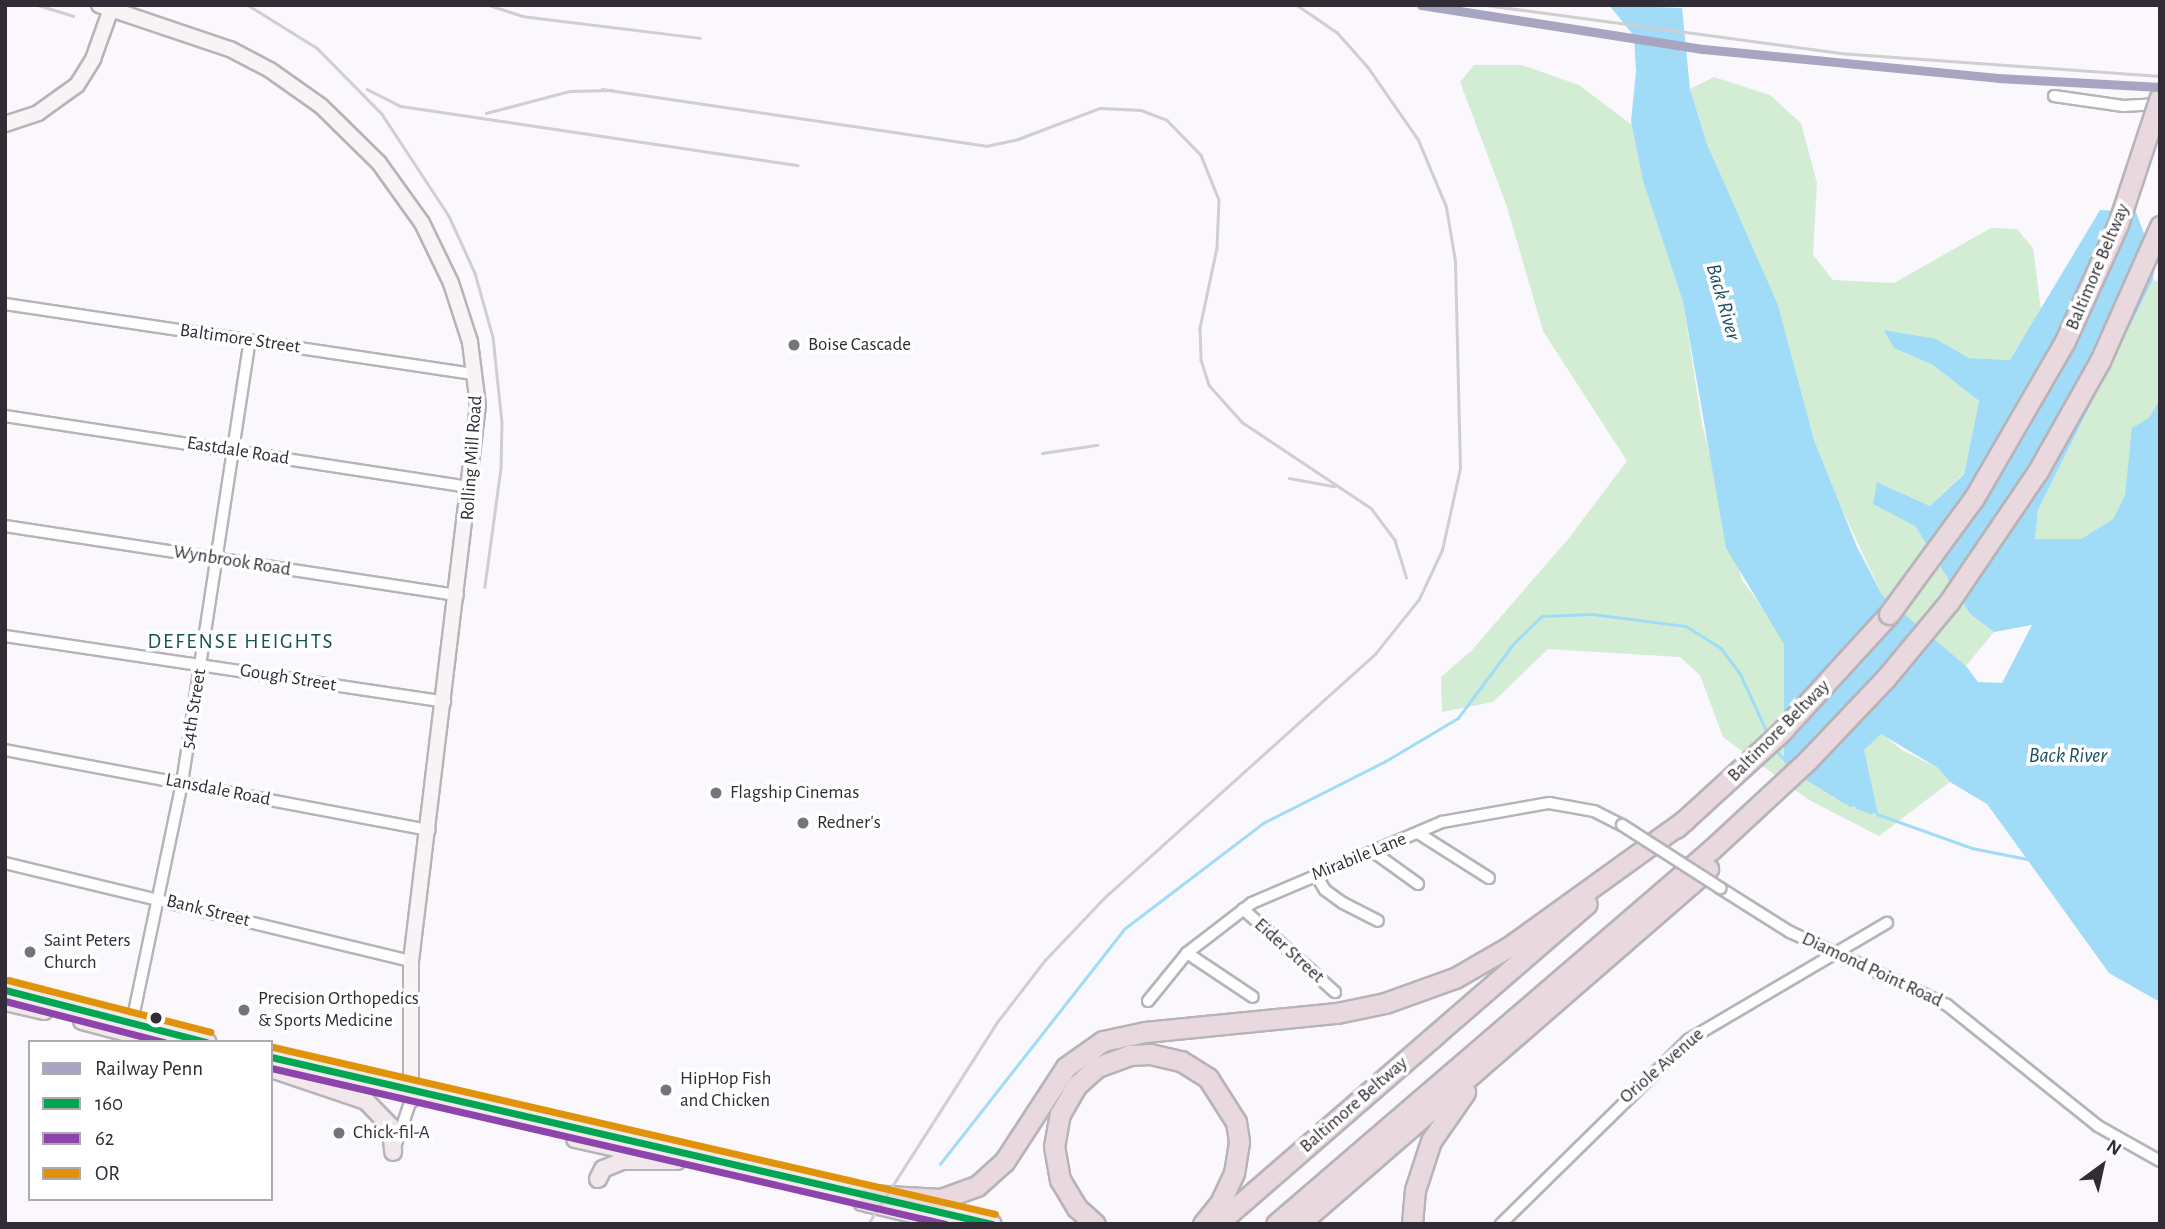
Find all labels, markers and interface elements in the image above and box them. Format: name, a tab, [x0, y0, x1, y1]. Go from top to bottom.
street label: Baltimore Beltway	[2061, 200, 2135, 334]
water label: Back River	[1700, 261, 1746, 343]
street label: Baltimore Street	[178, 319, 302, 359]
place label: Boise Cascade	[808, 334, 911, 356]
marker: Boise Cascade	[786, 337, 802, 353]
street label: Rolling Mill Road	[456, 395, 488, 521]
street label: Eastdale Road	[185, 432, 291, 470]
street label: Wynbrook Road	[172, 540, 292, 582]
district label: DEFENSE HEIGHTS	[149, 629, 333, 655]
street label: Gough Street	[238, 659, 338, 697]
street label: 54th Street	[176, 667, 212, 751]
street label: Baltimore Beltway	[1723, 675, 1835, 787]
water label: Back River	[2029, 743, 2107, 769]
street label: Lansdale Road	[164, 769, 272, 811]
place label: Flagship Cinemas	[730, 782, 859, 804]
marker: Flagship Cinemas	[708, 785, 724, 801]
place label: Redner's	[817, 812, 881, 834]
marker: Redner's	[795, 815, 811, 831]
street label: Mirabile Lane	[1308, 828, 1410, 886]
street label: Bank Street	[164, 890, 252, 932]
street label: Eider Street	[1249, 914, 1329, 988]
street label: Diamond Point Road	[1798, 927, 1946, 1013]
place label: Saint Peters Church	[44, 930, 131, 974]
marker: Saint Peters Church	[22, 944, 38, 960]
place label: Precision Orthopedics & Sports Medicine	[258, 988, 419, 1032]
marker: Precision Orthopedics & Sports Medicine	[236, 1002, 252, 1018]
unlabelled marker	[149, 1011, 163, 1025]
street label: Oriole Avenue	[1615, 1023, 1709, 1109]
legend	[28, 1040, 273, 1201]
street label: Baltimore Beltway	[1295, 1052, 1413, 1158]
text: Railway Penn	[95, 1058, 203, 1079]
place label: HipHop Fish and Chicken	[680, 1068, 771, 1112]
marker: HipHop Fish and Chicken	[658, 1082, 674, 1098]
text: 160	[95, 1093, 123, 1114]
place label: Chick-fil-A	[353, 1122, 430, 1144]
marker: Chick-fil-A	[331, 1125, 347, 1141]
text: 62	[95, 1128, 114, 1149]
north arrow	[2067, 1131, 2137, 1201]
text: N	[2103, 1136, 2124, 1160]
text: OR	[95, 1163, 120, 1184]

